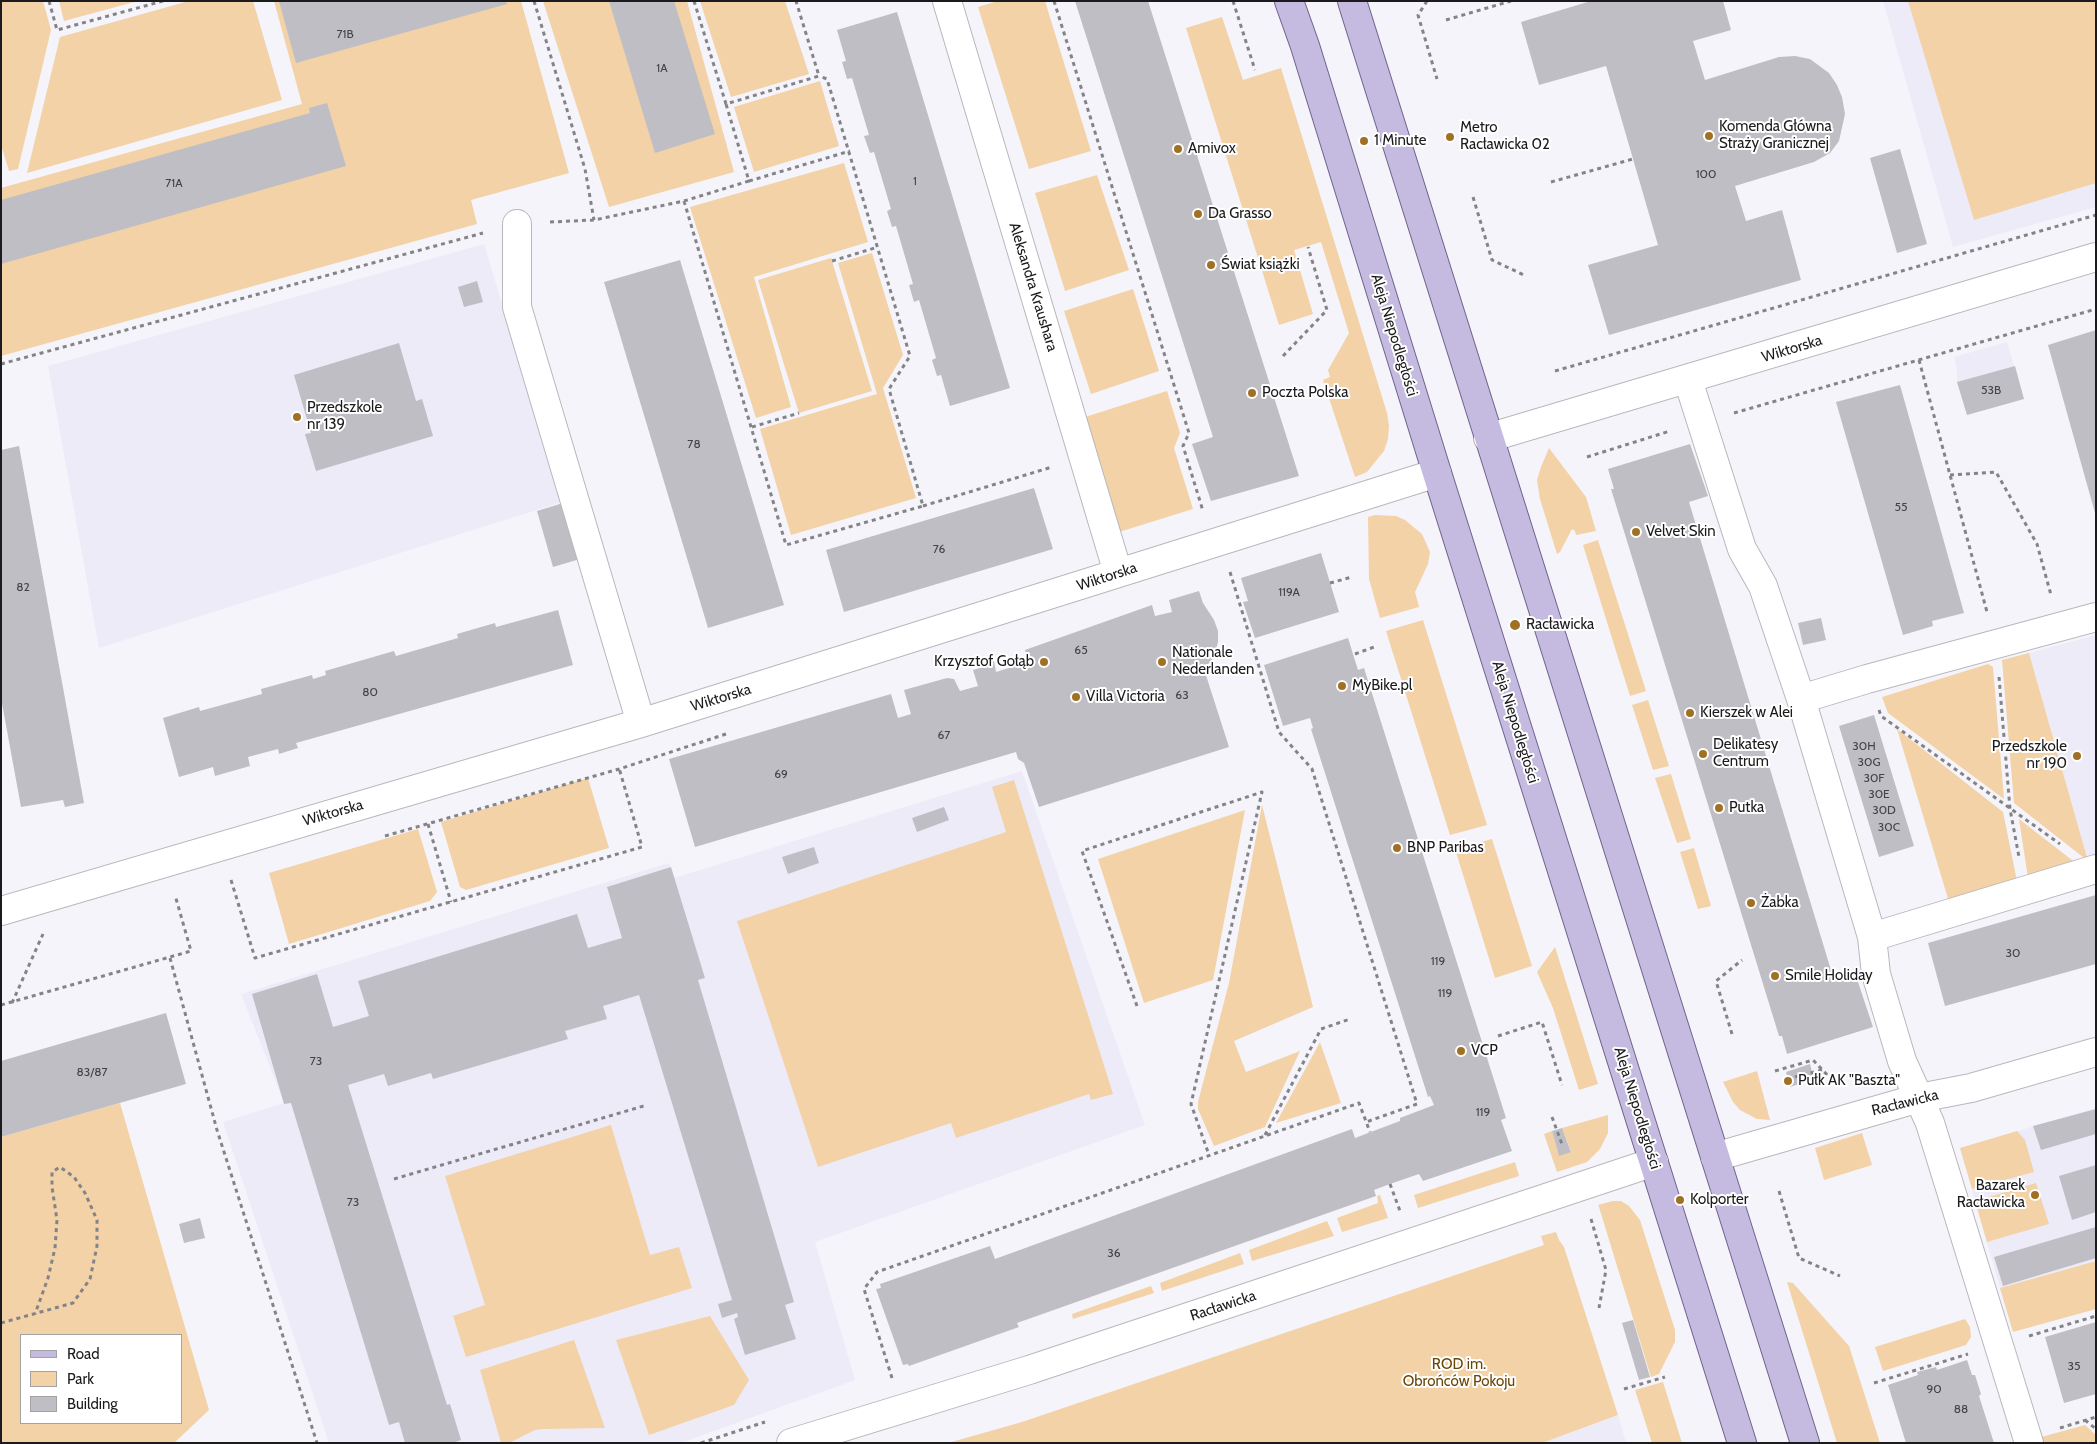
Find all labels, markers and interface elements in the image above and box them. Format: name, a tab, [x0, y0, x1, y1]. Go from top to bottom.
house number: 71B	[336, 27, 354, 41]
house number: 1A	[656, 61, 668, 75]
place label: Komenda Główna Straży Granicznej	[1719, 118, 1832, 153]
place label: Metro Racławicka 02	[1460, 119, 1550, 154]
marker: Komenda Główna Straży Granicznej	[1703, 130, 1715, 142]
marker: Metro Racławicka 02	[1444, 131, 1456, 143]
place label: 1 Minute	[1374, 132, 1426, 150]
marker: 1 Minute	[1358, 135, 1370, 147]
place label: Amivox	[1188, 140, 1236, 158]
marker: Amivox	[1172, 143, 1184, 155]
house number: 100	[1696, 167, 1716, 181]
house number: 1	[913, 174, 917, 188]
house number: 71A	[165, 176, 183, 190]
place label: Da Grasso	[1208, 205, 1272, 223]
marker: Da Grasso	[1192, 208, 1204, 220]
street label: Aleksandra Kraushara	[1005, 220, 1061, 354]
place label: Świat książki	[1221, 256, 1300, 274]
marker: Świat książki	[1205, 259, 1217, 271]
street label: Aleja Niepodległości	[1367, 272, 1421, 398]
street label: Wiktorska	[1760, 331, 1824, 367]
house number: 53B	[1981, 383, 2001, 397]
place label: Poczta Polska	[1262, 384, 1348, 402]
marker: Poczta Polska	[1246, 387, 1258, 399]
place label: Przedszkole nr 139	[307, 399, 382, 434]
marker: Przedszkole nr 139	[291, 411, 303, 423]
house number: 78	[687, 437, 701, 451]
house number: 55	[1895, 500, 1907, 514]
place label: Velvet Skin	[1646, 523, 1716, 541]
marker: Velvet Skin	[1630, 526, 1642, 538]
house number: 76	[933, 542, 945, 556]
street label: Wiktorska	[1075, 559, 1139, 595]
house number: 82	[16, 580, 30, 594]
house number: 119A	[1278, 585, 1300, 599]
place label: Racławicka	[1526, 616, 1594, 634]
marker: Racławicka	[1508, 618, 1522, 632]
house number: 65	[1074, 643, 1088, 657]
place label: Nationale Nederlanden	[1172, 644, 1254, 679]
place label: Krzysztof Gołąb	[934, 653, 1034, 671]
marker: Krzysztof Gołąb	[1038, 656, 1050, 668]
marker: Nationale Nederlanden	[1156, 656, 1168, 668]
street label: Aleja Niepodległości	[1488, 659, 1542, 785]
place label: MyBike.pl	[1352, 677, 1412, 695]
street label: Wiktorska	[689, 680, 753, 716]
marker: MyBike.pl	[1336, 680, 1348, 692]
house number: 80	[362, 685, 378, 699]
place label: Villa Victoria	[1086, 688, 1165, 706]
house number: 63	[1175, 688, 1189, 702]
marker: Villa Victoria	[1070, 691, 1082, 703]
place label: Kierszek w Alei	[1700, 704, 1793, 722]
marker: Kierszek w Alei	[1684, 707, 1696, 719]
house number: 67	[938, 728, 950, 742]
place label: Delikatesy Centrum	[1713, 736, 1778, 771]
place label: Przedszkole nr 190	[1992, 738, 2067, 773]
house number: 30H	[1852, 739, 1876, 753]
marker: Delikatesy Centrum	[1697, 748, 1709, 760]
marker: Przedszkole nr 190	[2071, 750, 2083, 762]
house number: 30G	[1858, 755, 1880, 769]
house number: 69	[774, 767, 788, 781]
house number: 30F	[1863, 771, 1885, 785]
house number: 30E	[1868, 787, 1890, 801]
street label: Wiktorska	[301, 796, 365, 830]
place label: Putka	[1729, 799, 1764, 817]
marker: Putka	[1713, 802, 1725, 814]
house number: 30D	[1872, 803, 1896, 817]
house number: 30C	[1878, 820, 1900, 834]
place label: BNP Paribas	[1407, 839, 1484, 857]
marker: BNP Paribas	[1391, 842, 1403, 854]
place label: Żabka	[1761, 894, 1799, 912]
marker: Żabka	[1745, 897, 1757, 909]
house number: 30	[2006, 946, 2020, 960]
house number: 119	[1431, 954, 1445, 968]
place label: Smile Holiday	[1785, 967, 1873, 985]
marker: Smile Holiday	[1769, 970, 1781, 982]
house number: 119	[1438, 986, 1452, 1000]
place label: VCP	[1471, 1042, 1498, 1060]
marker: VCP	[1455, 1045, 1467, 1057]
street label: Aleja Niepodległości	[1610, 1045, 1664, 1171]
house number: 73	[310, 1054, 322, 1068]
house number: 83/87	[77, 1065, 107, 1079]
place label: Pułk AK "Baszta"	[1798, 1072, 1900, 1090]
marker: Pułk AK "Baszta"	[1782, 1075, 1794, 1087]
street label: Racławicka	[1870, 1086, 1940, 1120]
house number: 119	[1476, 1105, 1490, 1119]
place label: Bazarek Racławicka	[1957, 1177, 2025, 1212]
marker: Bazarek Racławicka	[2029, 1189, 2041, 1201]
place label: Kolporter	[1690, 1191, 1749, 1209]
marker: Kolporter	[1674, 1194, 1686, 1206]
house number: 73	[347, 1195, 359, 1209]
house number: 36	[1107, 1246, 1121, 1260]
street label: Racławicka	[1188, 1287, 1258, 1325]
legend	[20, 1334, 182, 1424]
text: Road	[67, 1345, 100, 1363]
park label: ROD im. Obrońców Pokoju	[1403, 1356, 1515, 1391]
house number: 35	[2068, 1359, 2080, 1373]
text: Park	[67, 1370, 94, 1388]
house number: 90	[1926, 1382, 1942, 1396]
text: Building	[67, 1395, 118, 1413]
house number: 88	[1954, 1402, 1968, 1416]

